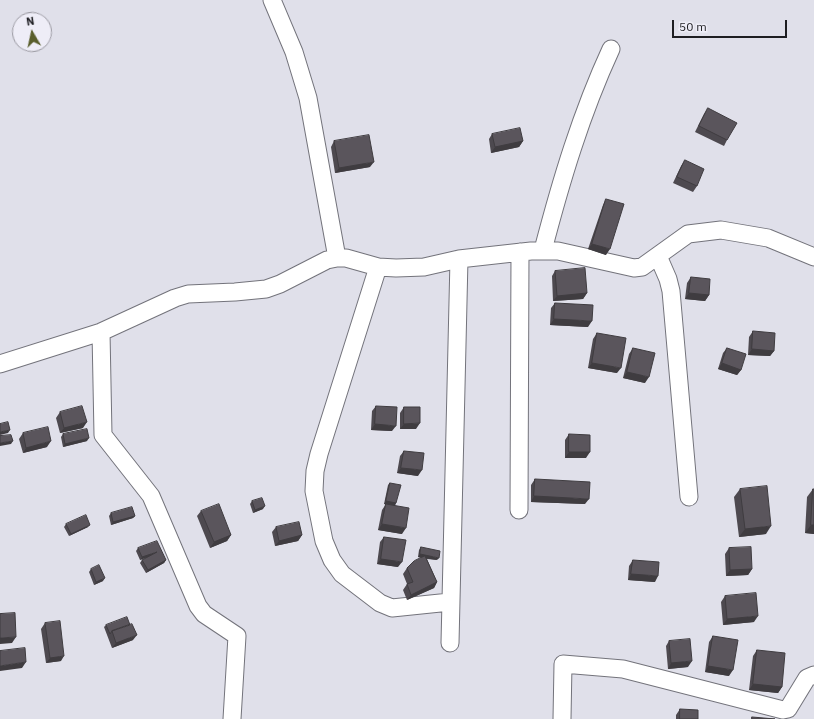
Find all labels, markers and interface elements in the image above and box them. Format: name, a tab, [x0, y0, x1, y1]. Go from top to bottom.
north arrow	[12, 12, 52, 52]
scale bar	[674, 12, 789, 38]
text: N	[25, 14, 35, 29]
text: 50 m	[679, 19, 707, 34]

